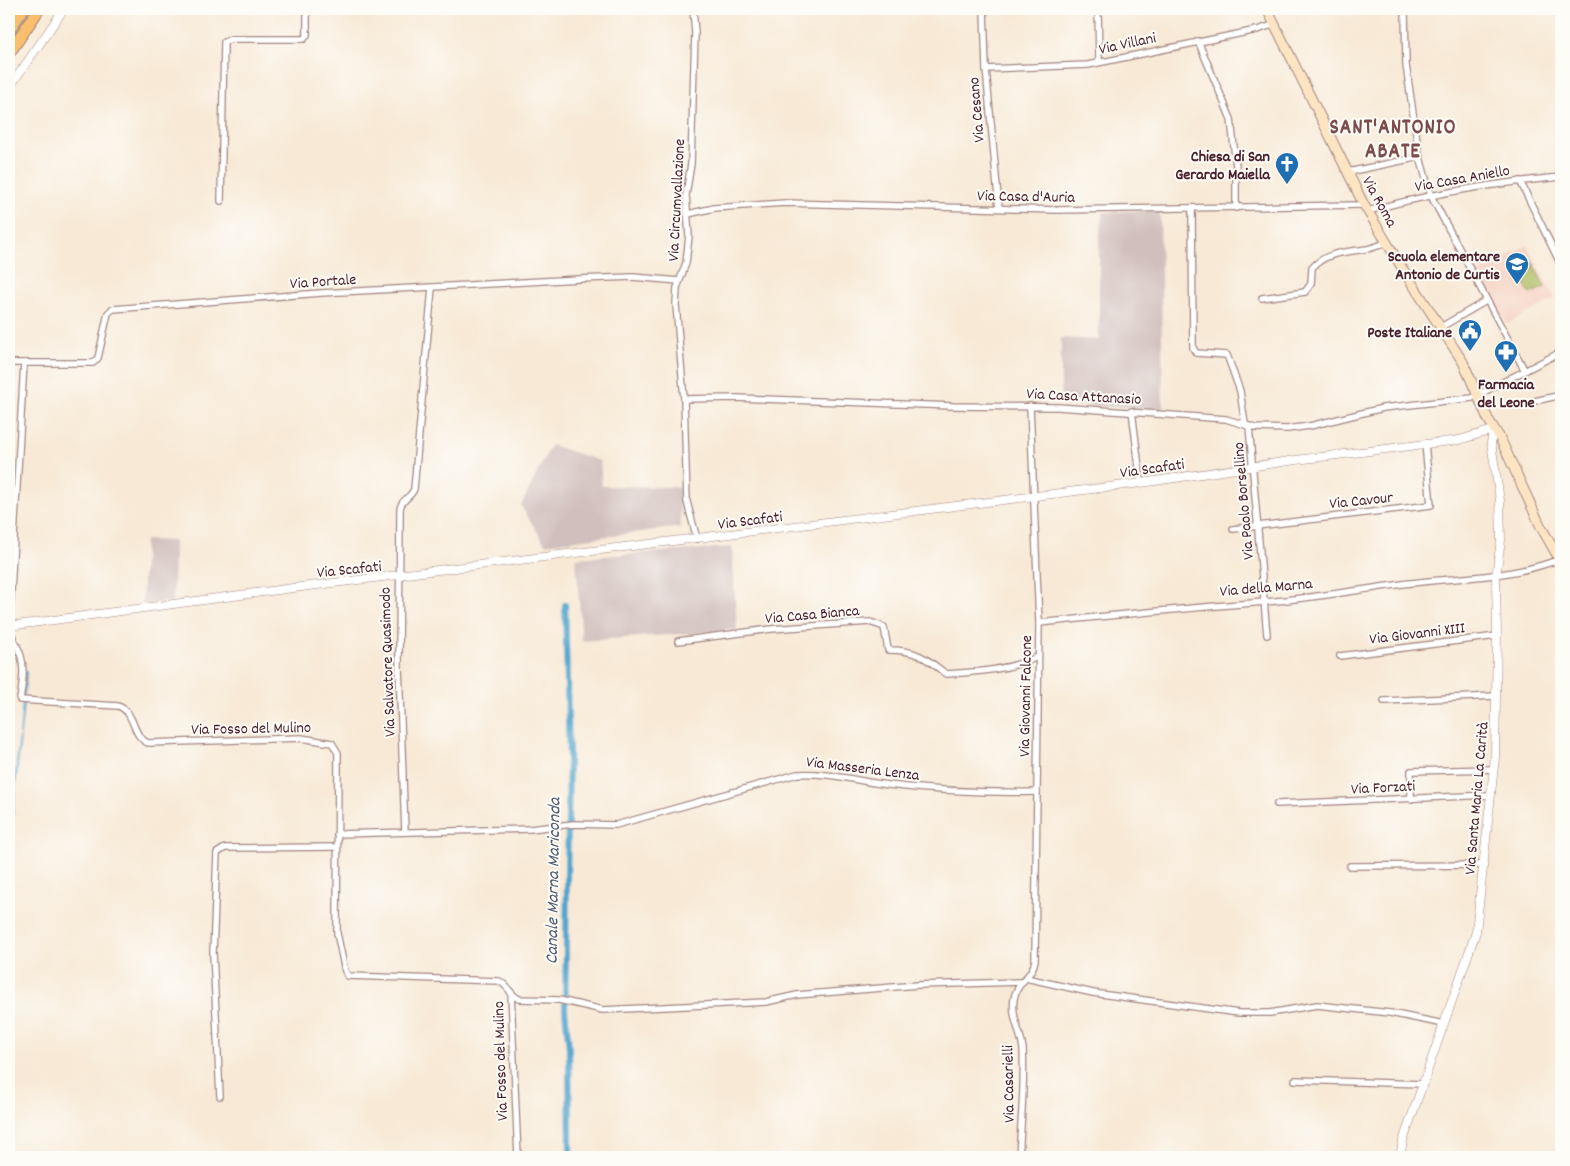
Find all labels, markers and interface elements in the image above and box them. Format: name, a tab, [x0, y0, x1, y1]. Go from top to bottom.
street label: Via Villani	[1097, 27, 1158, 62]
street label: Via Cesano	[963, 76, 992, 143]
district label: SANT'ANTONIO ABATE	[1330, 114, 1456, 168]
street label: Via Circumvallazione	[663, 138, 692, 262]
place label: Chiesa di San Gerardo Maiella	[1175, 146, 1271, 187]
church icon: Chiesa di San Gerardo Maiella	[1274, 151, 1300, 185]
street label: Via Casa Aniello	[1413, 160, 1512, 199]
street label: Via Roma	[1355, 172, 1402, 232]
street label: Via Casa d'Auria	[977, 185, 1076, 210]
place label: Scuola elementare Antonio de Curtis	[1388, 246, 1500, 287]
school or university icon: Scuola elementare Antonio de Curtis	[1504, 251, 1530, 285]
street label: Via Portale	[289, 269, 357, 296]
public building icon: Poste Italiane	[1457, 318, 1483, 352]
place label: Poste Italiane	[1367, 322, 1452, 345]
pharmacy icon: Farmacia del Leone	[1493, 339, 1519, 373]
place label: Farmacia del Leone	[1477, 374, 1535, 415]
street label: Via Casa Attanasio	[1026, 383, 1142, 412]
street label: Via Paolo Borsellino	[1228, 441, 1261, 560]
street label: Via Scafati	[1119, 454, 1186, 485]
street label: Via Cavour	[1328, 487, 1394, 516]
street label: Via Scafati	[717, 506, 784, 537]
street label: Via Scafati	[316, 556, 383, 585]
street label: Via della Marna	[1219, 573, 1314, 604]
street label: Via Salvatore Quasimodo	[374, 586, 403, 737]
street label: Via Casa Bianca	[764, 600, 861, 631]
street label: Via Giovanni XIII	[1368, 617, 1466, 652]
street label: Via Giovanni Falcone	[1014, 635, 1039, 757]
street label: Via Fosso del Mulino	[191, 717, 311, 742]
street label: Via Santa Maria La Carità	[1459, 721, 1496, 876]
street label: Via Masseria Lenza	[805, 751, 921, 788]
street label: Via Forzati	[1350, 775, 1416, 802]
water label: Canale Marna Mariconda	[541, 796, 568, 964]
street label: Via Fosso del Mulino	[488, 1001, 515, 1121]
street label: Via Casarielli	[997, 1045, 1022, 1123]

